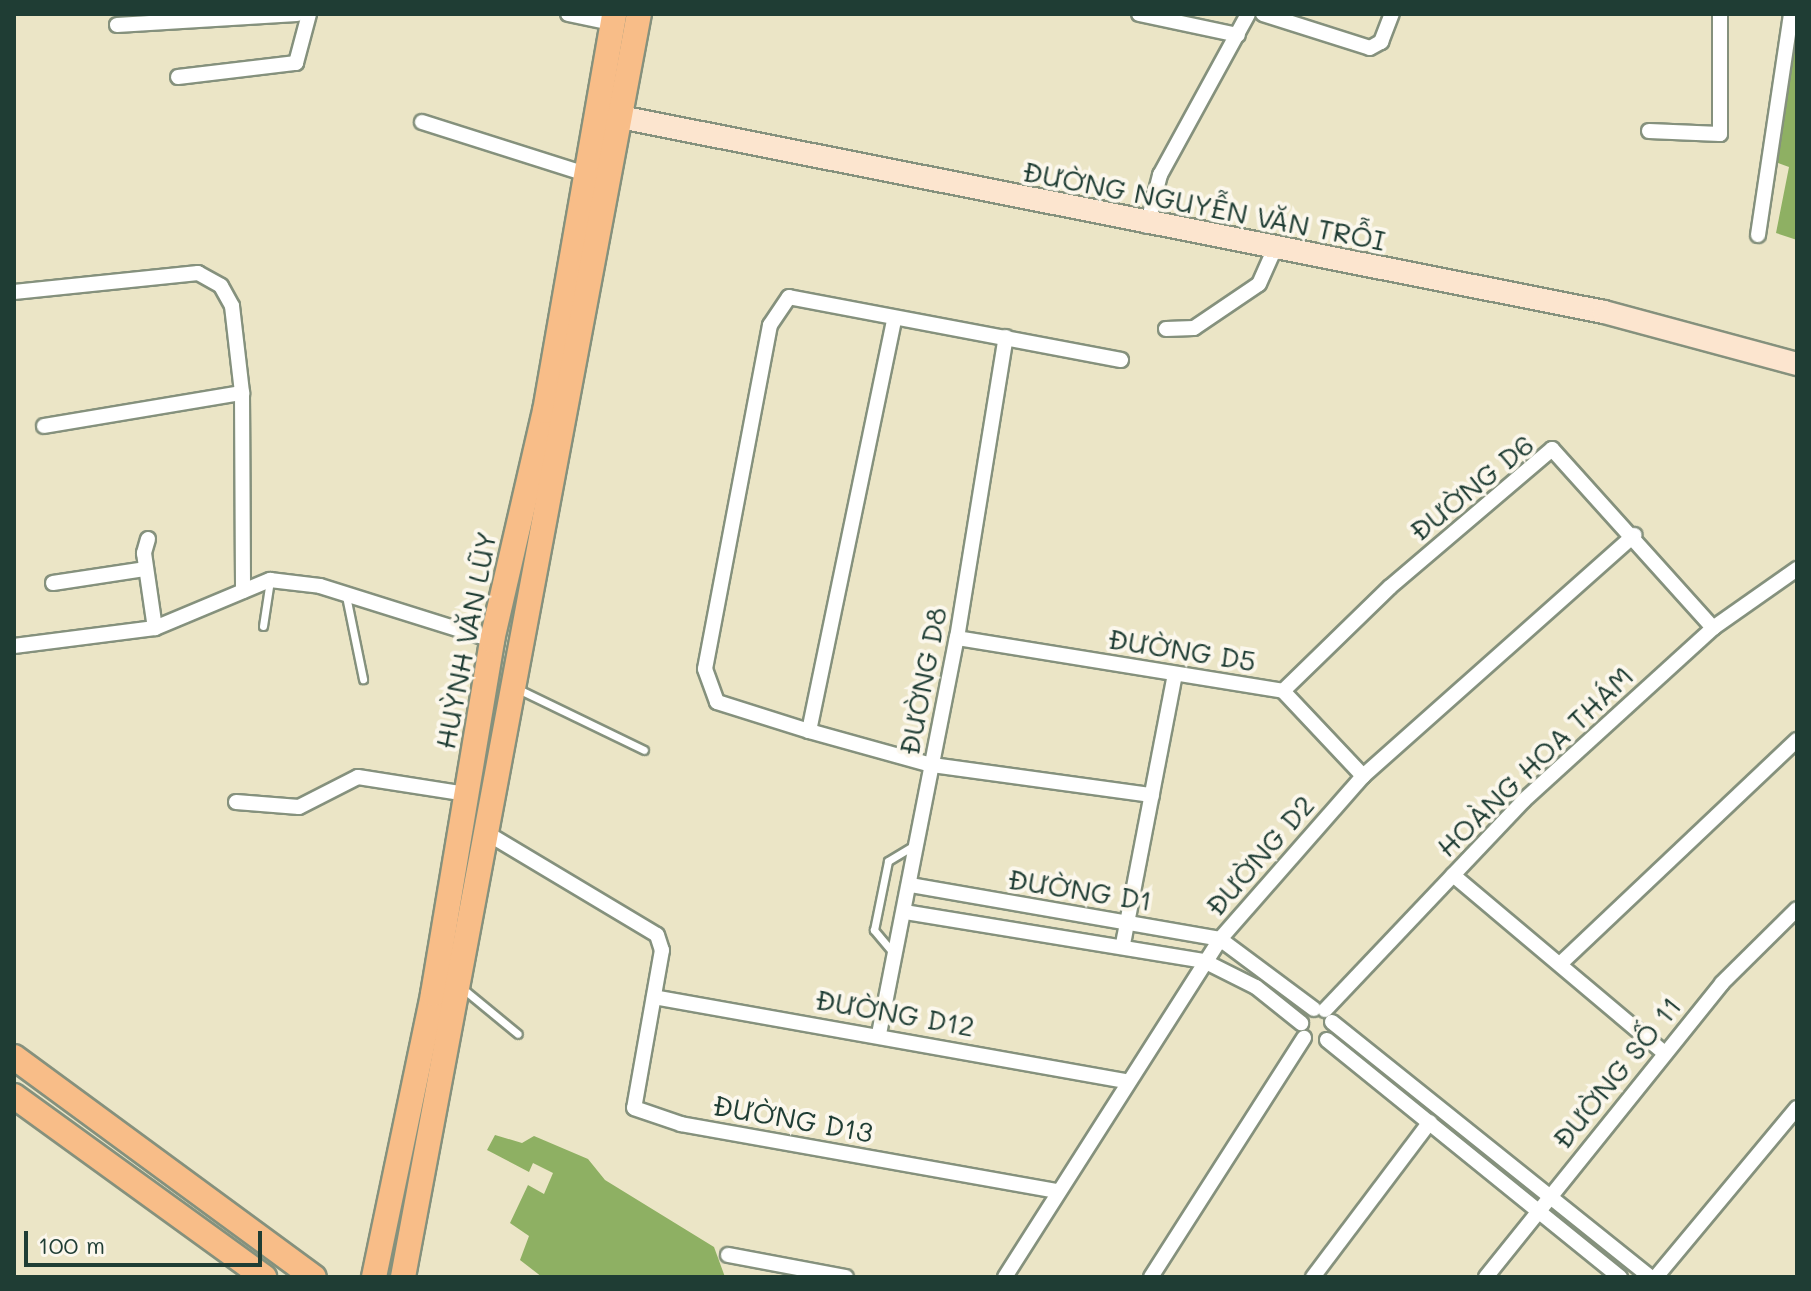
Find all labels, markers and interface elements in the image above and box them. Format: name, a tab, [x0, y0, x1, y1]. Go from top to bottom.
street label: ĐƯỜNG NGUYỄN VĂN TRỖI	[1020, 153, 1388, 257]
street label: ĐƯỜNG D6	[1402, 427, 1540, 547]
street label: HUỲNH VĂN LŨY	[427, 528, 503, 752]
street label: ĐƯỜNG D8	[891, 604, 953, 758]
street label: ĐƯỜNG D5	[1106, 621, 1258, 677]
street label: HOÀNG HOA THÁM	[1429, 659, 1639, 863]
street label: ĐƯỜNG D2	[1198, 788, 1320, 922]
street label: ĐƯỜNG D1	[1005, 861, 1155, 917]
street label: ĐƯỜNG D12	[813, 981, 977, 1043]
street label: ĐƯỜNG SỐ 11	[1545, 989, 1687, 1155]
street label: ĐƯỜNG D13	[710, 1087, 876, 1149]
scale bar	[28, 1215, 266, 1265]
text: 100 m	[38, 1229, 105, 1260]

